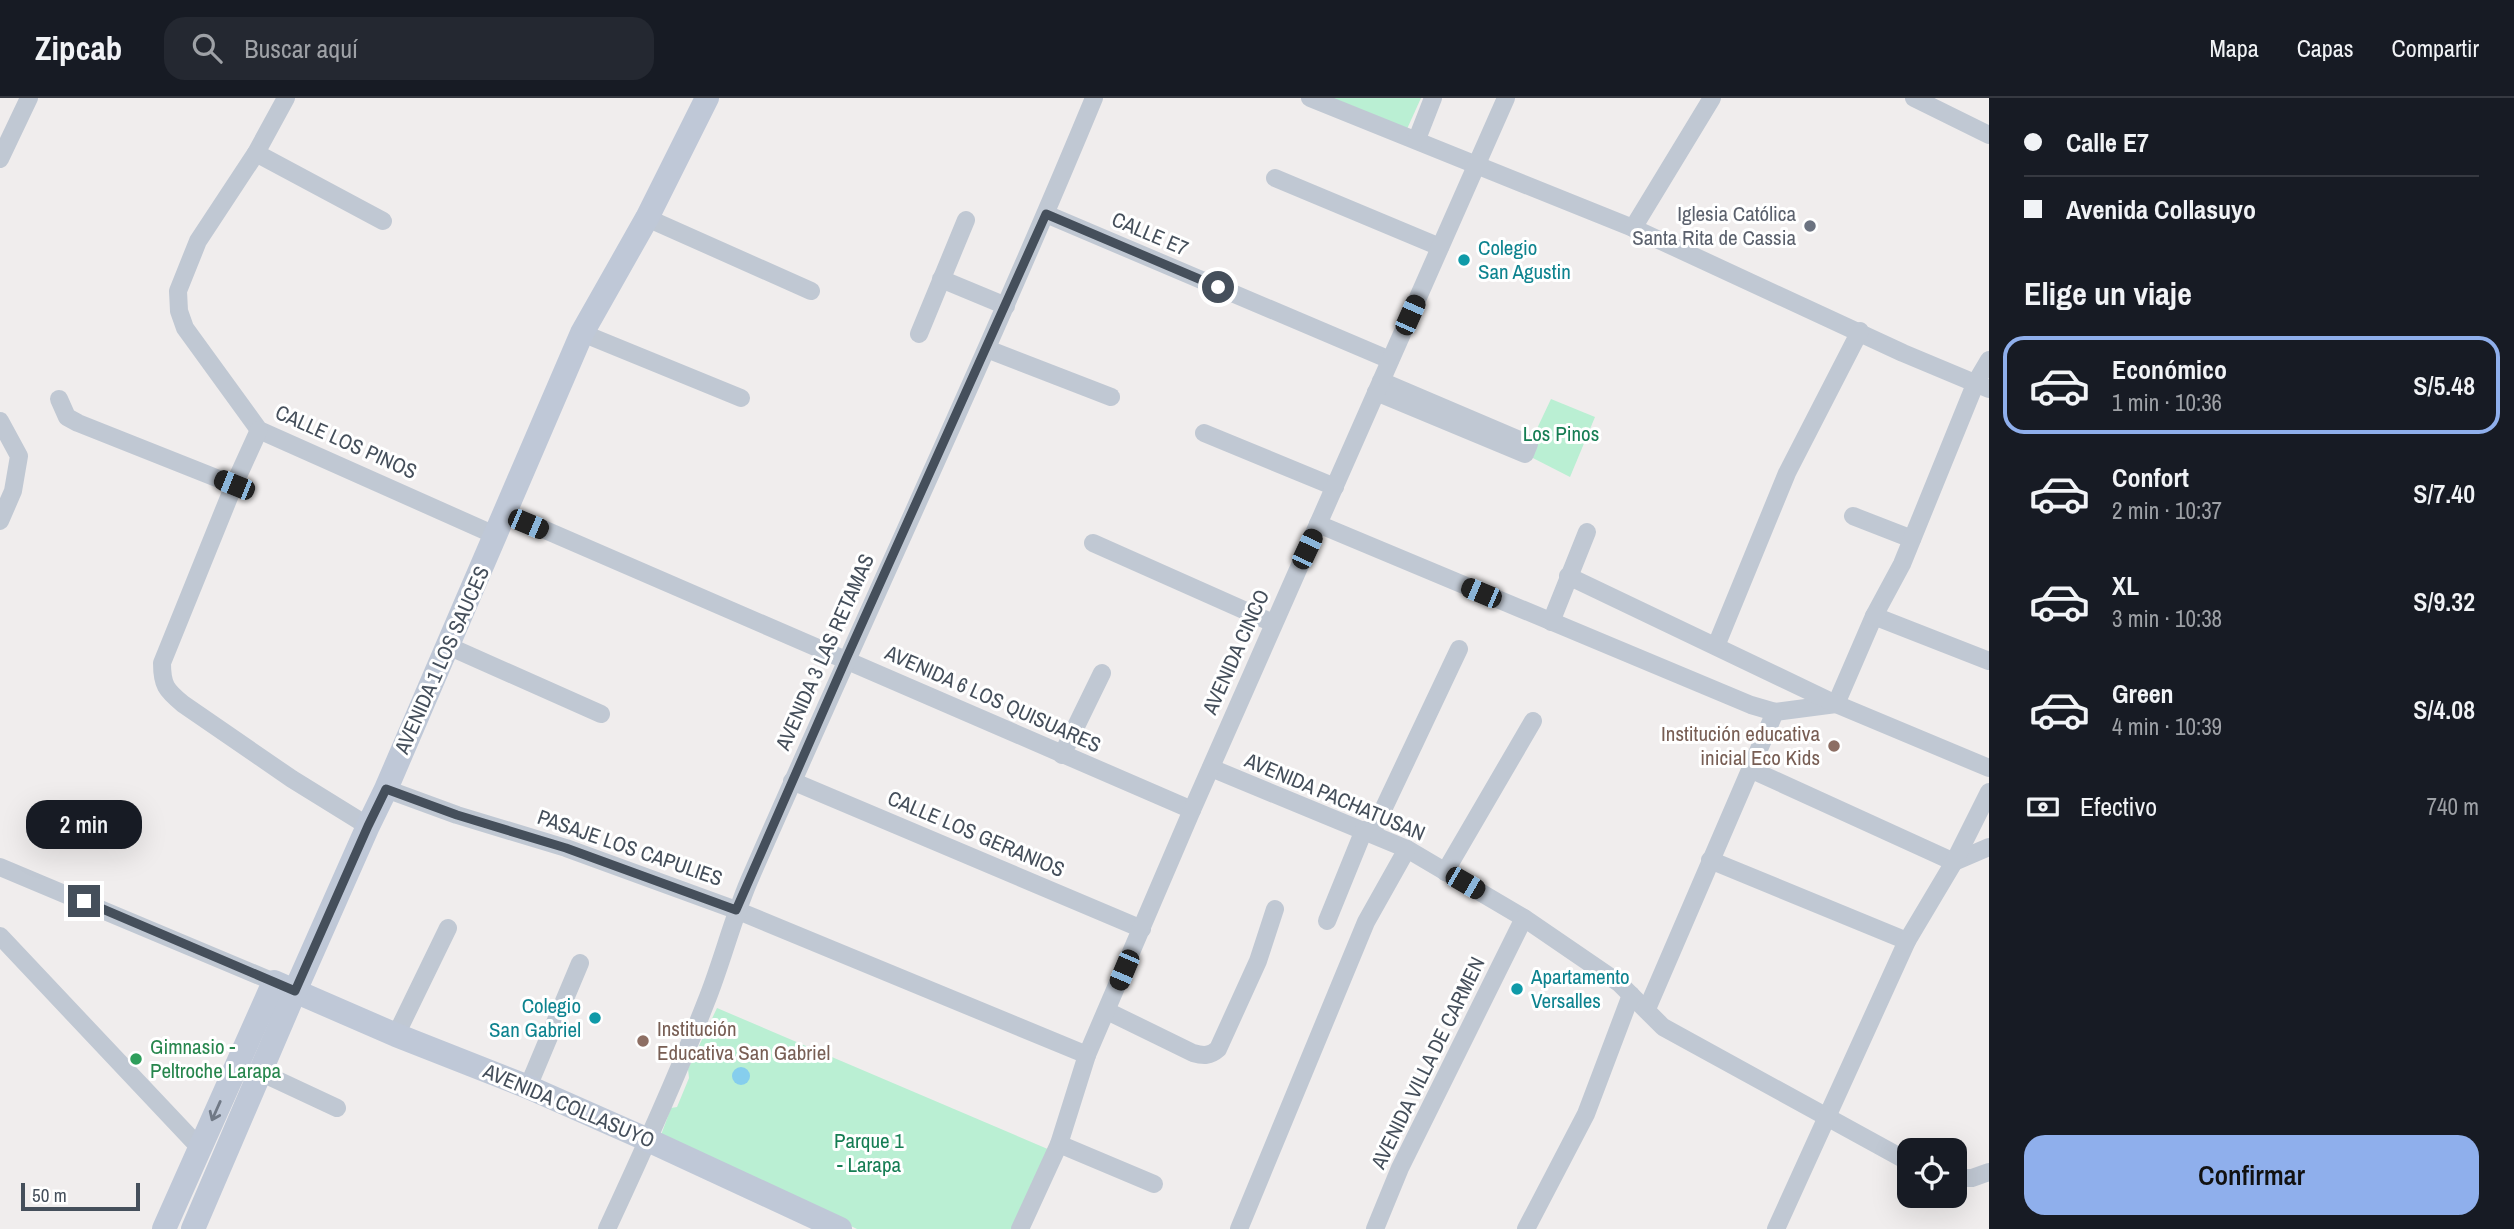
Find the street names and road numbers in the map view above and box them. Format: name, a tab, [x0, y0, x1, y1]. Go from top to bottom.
street label: CALLE E7	[1108, 204, 1193, 263]
street label: CALLE LOS PINOS	[271, 397, 422, 486]
street label: AVENIDA 3 LAS RETAMAS	[768, 549, 881, 755]
street label: AVENIDA 1 LOS SAUCES	[387, 561, 496, 759]
street label: AVENIDA CINCO	[1195, 585, 1276, 720]
street label: AVENIDA 6 LOS QUISUARES	[880, 637, 1106, 759]
street label: AVENIDA PACHATUSAN	[1240, 745, 1430, 848]
street label: CALLE LOS GERANIOS	[883, 783, 1069, 884]
street label: PASAJE LOS CAPULIES	[534, 802, 727, 893]
street label: AVENIDA VILLA DE CARMEN	[1363, 952, 1491, 1174]
street label: AVENIDA COLLASUYO	[478, 1056, 659, 1155]

